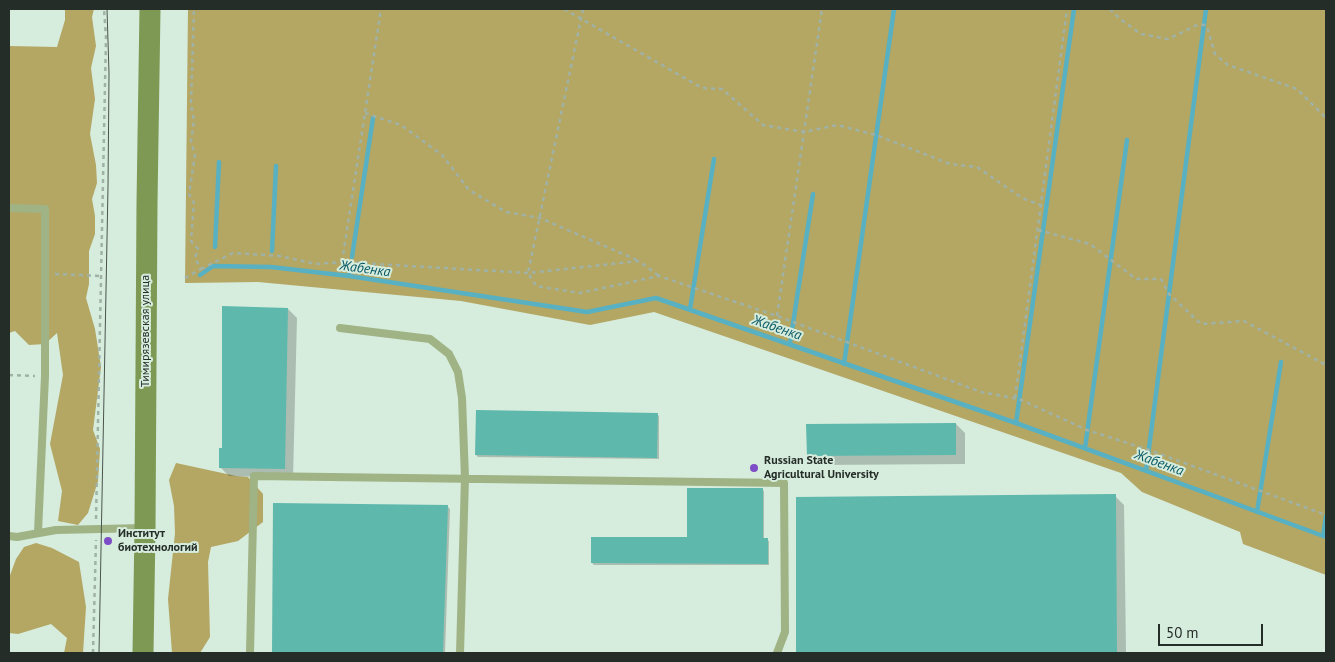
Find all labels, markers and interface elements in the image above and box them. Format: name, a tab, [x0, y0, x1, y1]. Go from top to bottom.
water label: Жабенка	[339, 257, 391, 281]
street label: Тимирязевская улица	[139, 275, 153, 387]
water label: Жабенка	[750, 312, 804, 344]
water label: Жабенка	[1132, 446, 1186, 480]
place label: Russian State Agricultural University	[764, 454, 879, 482]
marker: Russian State Agricultural University	[748, 462, 760, 474]
place label: Институт биотехнологий	[118, 527, 198, 555]
marker: Институт биотехнологий	[102, 535, 114, 547]
scale bar	[1160, 614, 1265, 646]
text: 50 m	[1166, 623, 1199, 642]

